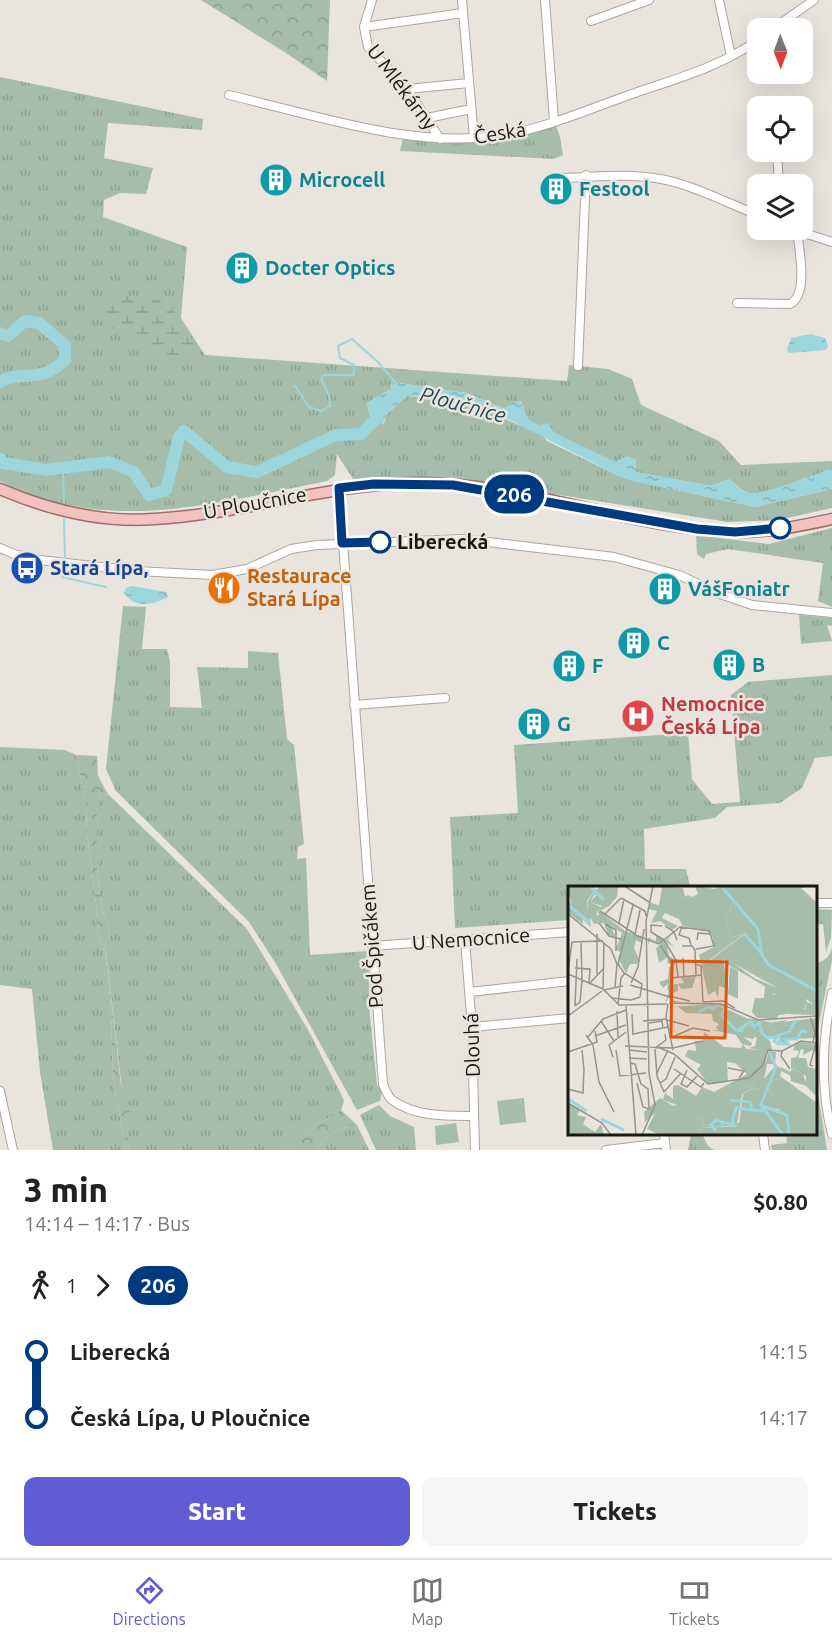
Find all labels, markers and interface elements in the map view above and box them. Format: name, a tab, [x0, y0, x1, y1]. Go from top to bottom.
north arrow	[747, 18, 813, 84]
map controls	[747, 18, 813, 240]
street label: U Mlékárny	[363, 40, 442, 134]
button: locate	[747, 96, 813, 162]
street label: Česká	[472, 117, 528, 148]
building icon: Microcell	[258, 162, 294, 198]
place label: Microcell	[299, 168, 385, 191]
building icon: Festool	[538, 171, 574, 207]
button: layers	[747, 174, 813, 240]
place label: Festool	[579, 177, 650, 200]
building icon: Docter Optics	[224, 250, 260, 286]
place label: Docter Optics	[265, 256, 395, 279]
water label: Ploučnice	[418, 381, 509, 427]
line badge: 206	[480, 474, 548, 514]
street label: U Ploučnice	[201, 482, 308, 523]
text: 206	[496, 482, 532, 506]
unlabelled marker	[769, 517, 791, 539]
place label: Liberecká	[397, 530, 488, 553]
marker: Liberecká	[369, 531, 391, 553]
bus stop icon: Stará Lípa,	[9, 550, 45, 586]
place label: Stará Lípa,	[50, 556, 149, 579]
place label: Restaurace Stará Lípa	[247, 564, 351, 610]
restaurant icon: Restaurace Stará Lípa	[206, 570, 242, 606]
building icon: VášFoniatr	[647, 571, 683, 607]
place label: VášFoniatr	[688, 577, 790, 600]
building icon: C	[616, 625, 652, 661]
place label: C	[657, 631, 670, 654]
building icon: B	[711, 647, 747, 683]
building icon: F	[551, 648, 587, 684]
place label: B	[752, 653, 765, 676]
place label: F	[592, 654, 603, 677]
place label: Nemocnice Česká Lípa	[661, 692, 765, 738]
hospital icon: Nemocnice Česká Lípa	[620, 698, 656, 734]
building icon: G	[516, 706, 552, 742]
place label: G	[557, 712, 571, 735]
street label: Pod Špičákem	[356, 883, 387, 1009]
inset map	[568, 886, 817, 1135]
street label: U Nemocnice	[411, 923, 531, 954]
street label: Dlouhá	[459, 1013, 484, 1077]
text: 3 min	[24, 1171, 108, 1208]
text: $0.80	[753, 1189, 808, 1214]
text: 14:14 – 14:17 · Bus	[24, 1212, 190, 1235]
icon: walk	[24, 1269, 57, 1302]
icon: forward	[86, 1269, 119, 1302]
text: 206	[140, 1273, 176, 1297]
text: 1	[66, 1274, 77, 1297]
text: Liberecká	[70, 1339, 171, 1364]
text: 14:15	[758, 1340, 808, 1363]
text: Česká Lípa, U Ploučnice	[70, 1405, 310, 1430]
text: 14:17	[758, 1406, 808, 1429]
button: Start	[24, 1477, 410, 1546]
button: Tickets	[422, 1477, 808, 1546]
tab: Directions	[113, 1574, 186, 1628]
tab: Map	[411, 1574, 444, 1628]
tab: Tickets	[669, 1574, 719, 1628]

